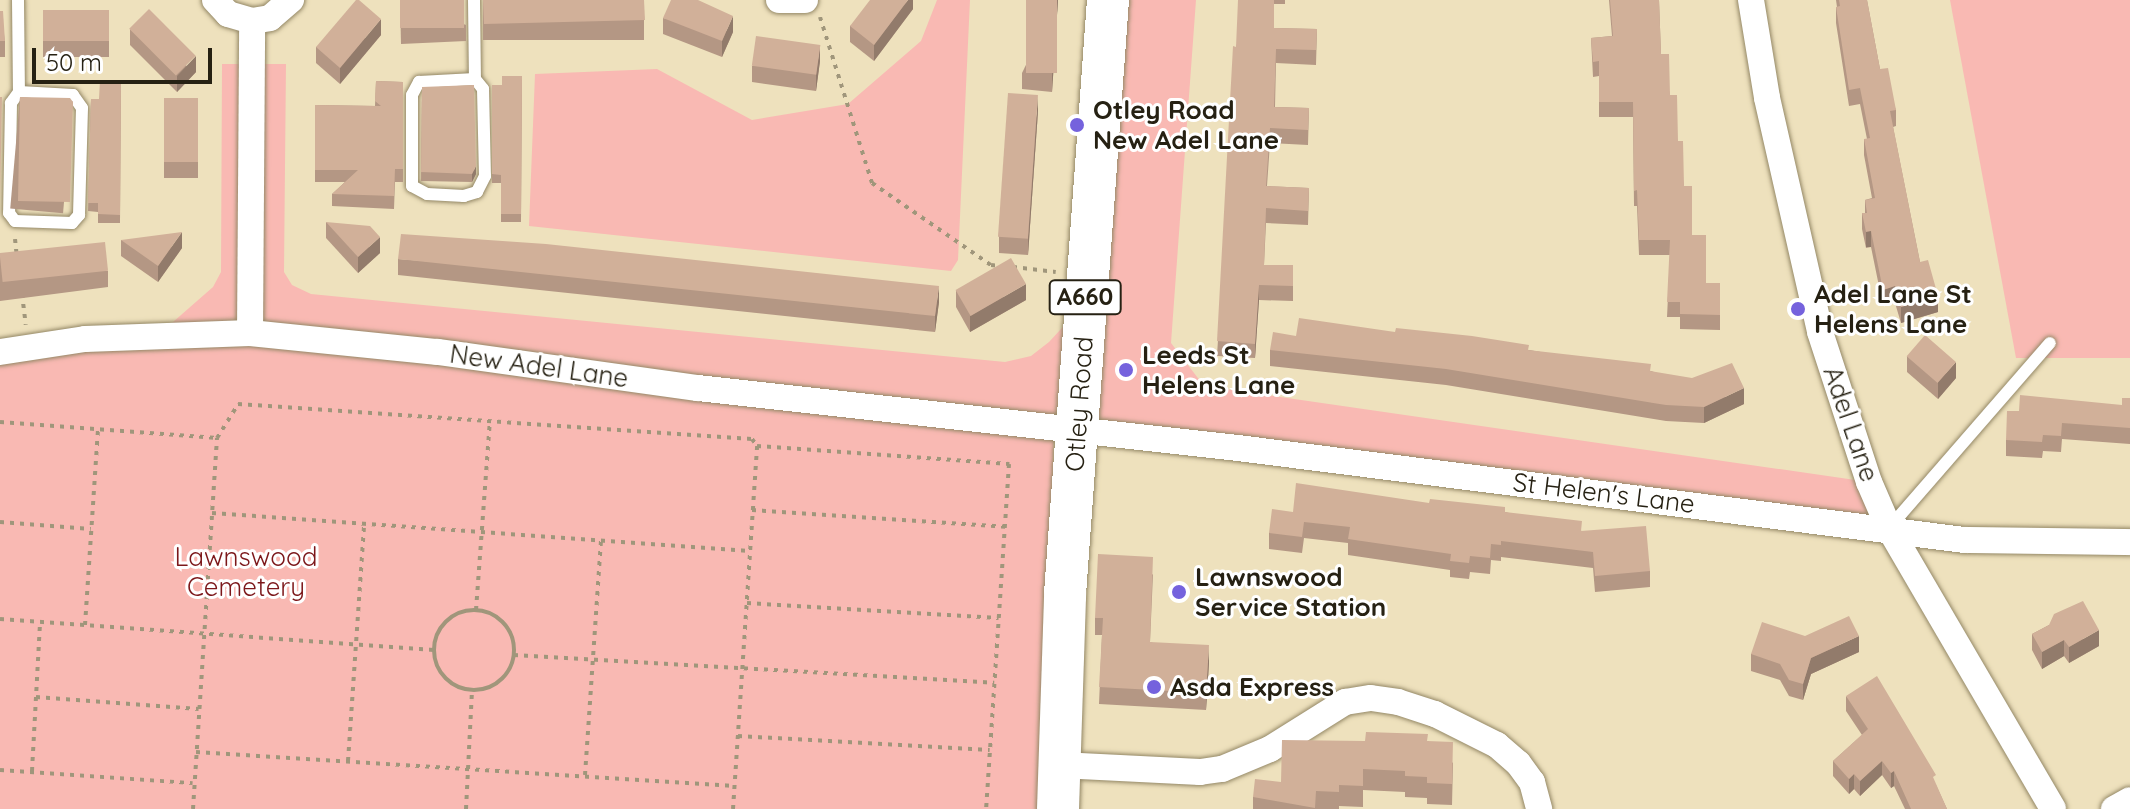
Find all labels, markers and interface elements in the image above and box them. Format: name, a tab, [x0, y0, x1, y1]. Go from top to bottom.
scale bar	[36, 32, 216, 82]
text: 50 m	[46, 47, 102, 77]
place label: Otley Road New Adel Lane	[1093, 94, 1279, 156]
marker: Otley Road New Adel Lane	[1068, 116, 1086, 134]
road number: A660	[1047, 277, 1123, 317]
place label: Adel Lane St Helens Lane	[1814, 278, 1972, 340]
marker: Adel Lane St Helens Lane	[1789, 300, 1807, 318]
street label: Otley Road	[1059, 335, 1099, 473]
street label: New Adel Lane	[448, 338, 630, 394]
place label: Leeds St Helens Lane	[1142, 339, 1295, 400]
marker: Leeds St Helens Lane	[1117, 361, 1135, 379]
street label: Adel Lane	[1817, 362, 1885, 486]
street label: St Helen's Lane	[1511, 466, 1697, 520]
park label: Lawnswood Cemetery	[175, 541, 317, 602]
place label: Lawnswood Service Station	[1195, 561, 1386, 622]
marker: Lawnswood Service Station	[1170, 583, 1188, 601]
place label: Asda Express	[1170, 671, 1334, 703]
marker: Asda Express	[1145, 678, 1163, 696]

